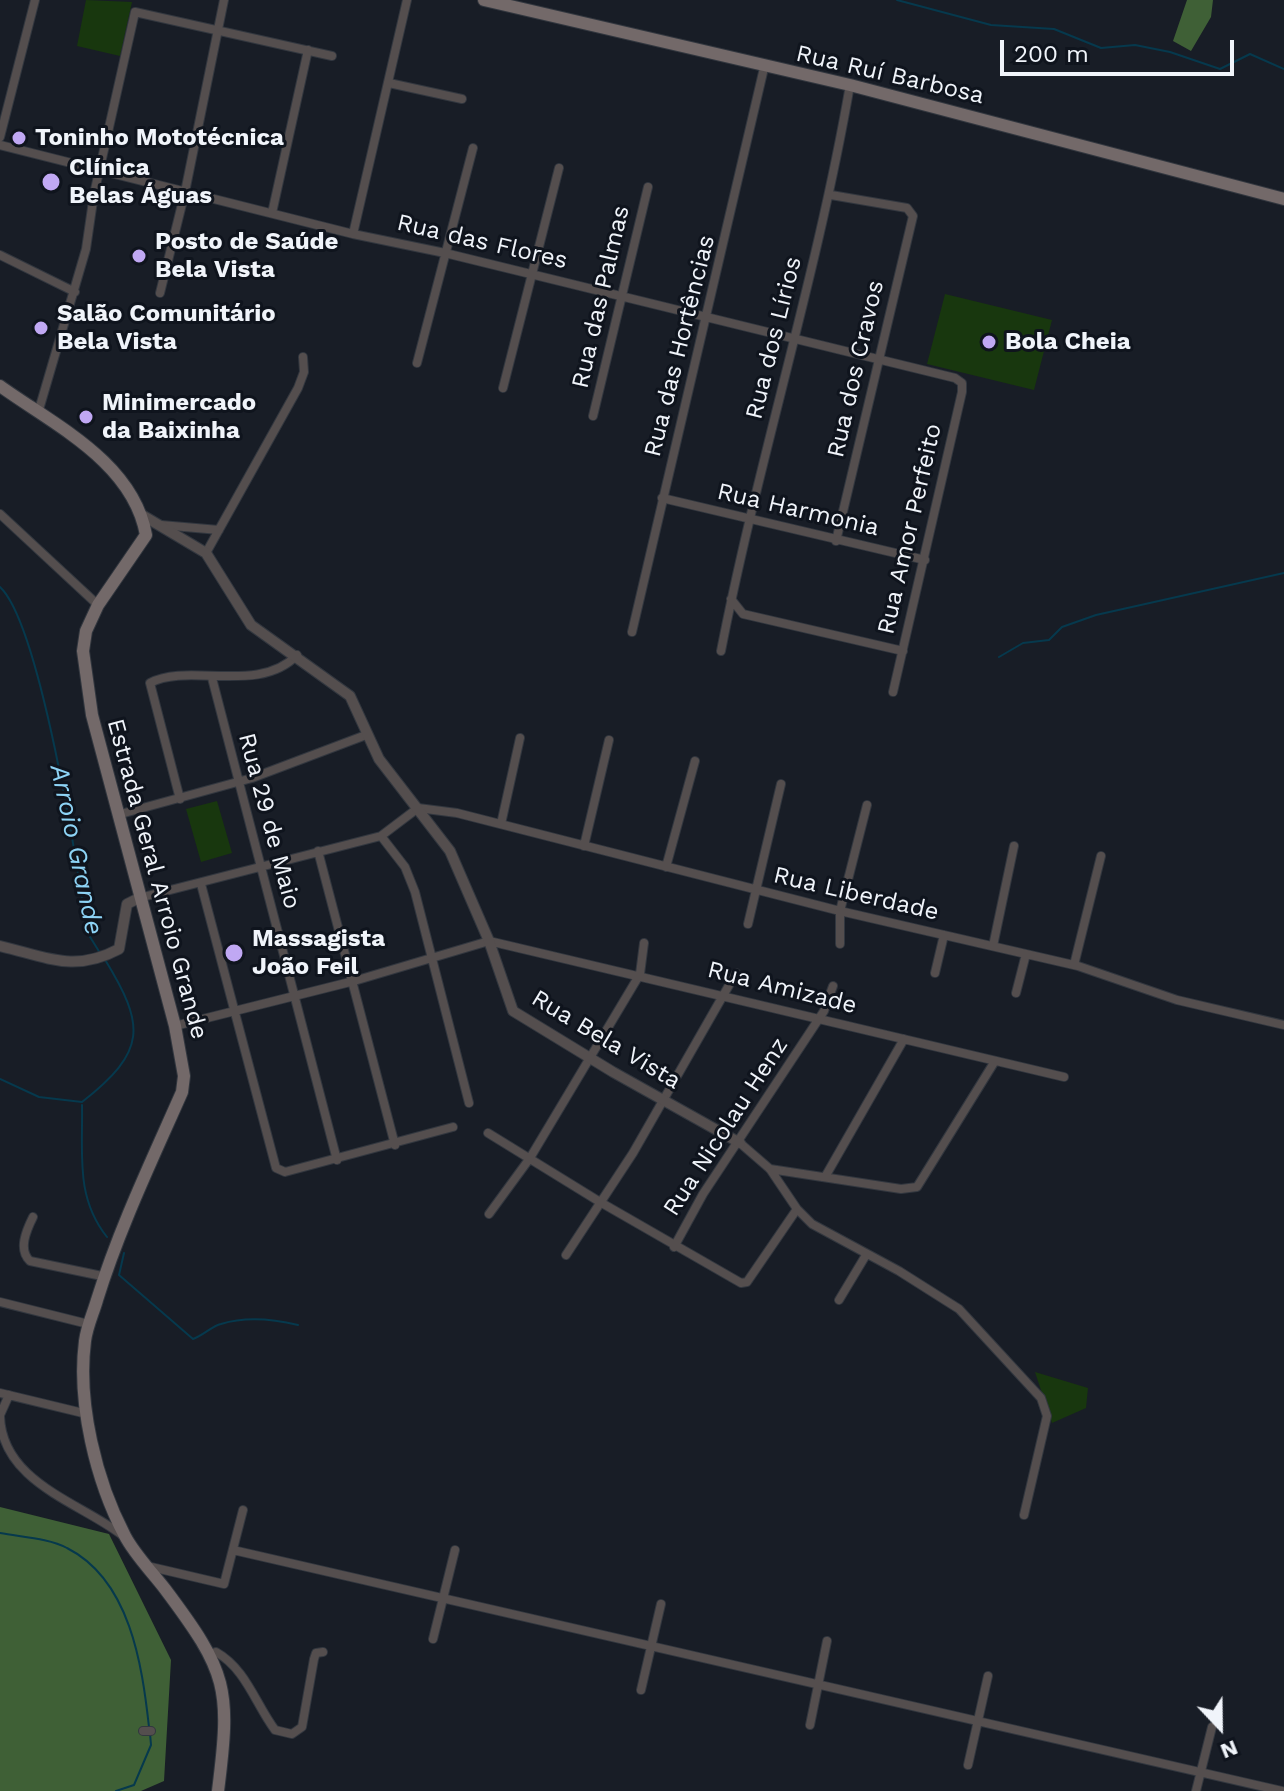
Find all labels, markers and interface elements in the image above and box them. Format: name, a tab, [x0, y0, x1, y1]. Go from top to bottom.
scale bar	[1004, 24, 1238, 74]
street label: Rua Ruí Barbosa	[793, 39, 987, 111]
text: 200 m	[1014, 40, 1089, 68]
place label: Toninho Mototécnica	[35, 124, 284, 152]
marker: Toninho Mototécnica	[10, 129, 28, 147]
place label: Clínica Belas Águas	[69, 154, 212, 210]
marker: Clínica Belas Águas	[40, 171, 62, 193]
street label: Rua das Palmas	[566, 203, 636, 391]
street label: Rua das Flores	[394, 208, 570, 276]
place label: Posto de Saúde Bela Vista	[155, 228, 338, 284]
street label: Rua das Hortências	[639, 232, 721, 460]
marker: Posto de Saúde Bela Vista	[130, 247, 148, 265]
street label: Rua dos Lírios	[740, 254, 808, 422]
street label: Rua dos Cravos	[822, 277, 890, 461]
place label: Salão Comunitário Bela Vista	[57, 300, 276, 356]
marker: Salão Comunitário Bela Vista	[32, 319, 50, 337]
place label: Bola Cheia	[1005, 328, 1131, 356]
marker: Bola Cheia	[980, 333, 998, 351]
place label: Minimercado da Baixinha	[102, 389, 256, 445]
marker: Minimercado da Baixinha	[77, 408, 95, 426]
street label: Rua Amor Perfeito	[872, 421, 948, 637]
street label: Rua Harmonia	[714, 477, 882, 543]
street label: Estrada Geral Arroio Grande	[100, 716, 214, 1042]
street label: Rua 29 de Maio	[232, 730, 306, 912]
water label: Arroio Grande	[43, 762, 109, 938]
street label: Rua Liberdade	[771, 861, 941, 927]
place label: Massagista João Feil	[252, 925, 385, 981]
marker: Massagista João Feil	[223, 942, 245, 964]
street label: Rua Amizade	[704, 956, 860, 1020]
street label: Rua Bela Vista	[526, 984, 686, 1096]
street label: Rua Nicolau Henz	[658, 1032, 794, 1222]
north arrow	[1180, 1687, 1260, 1767]
text: N	[1217, 1735, 1241, 1764]

